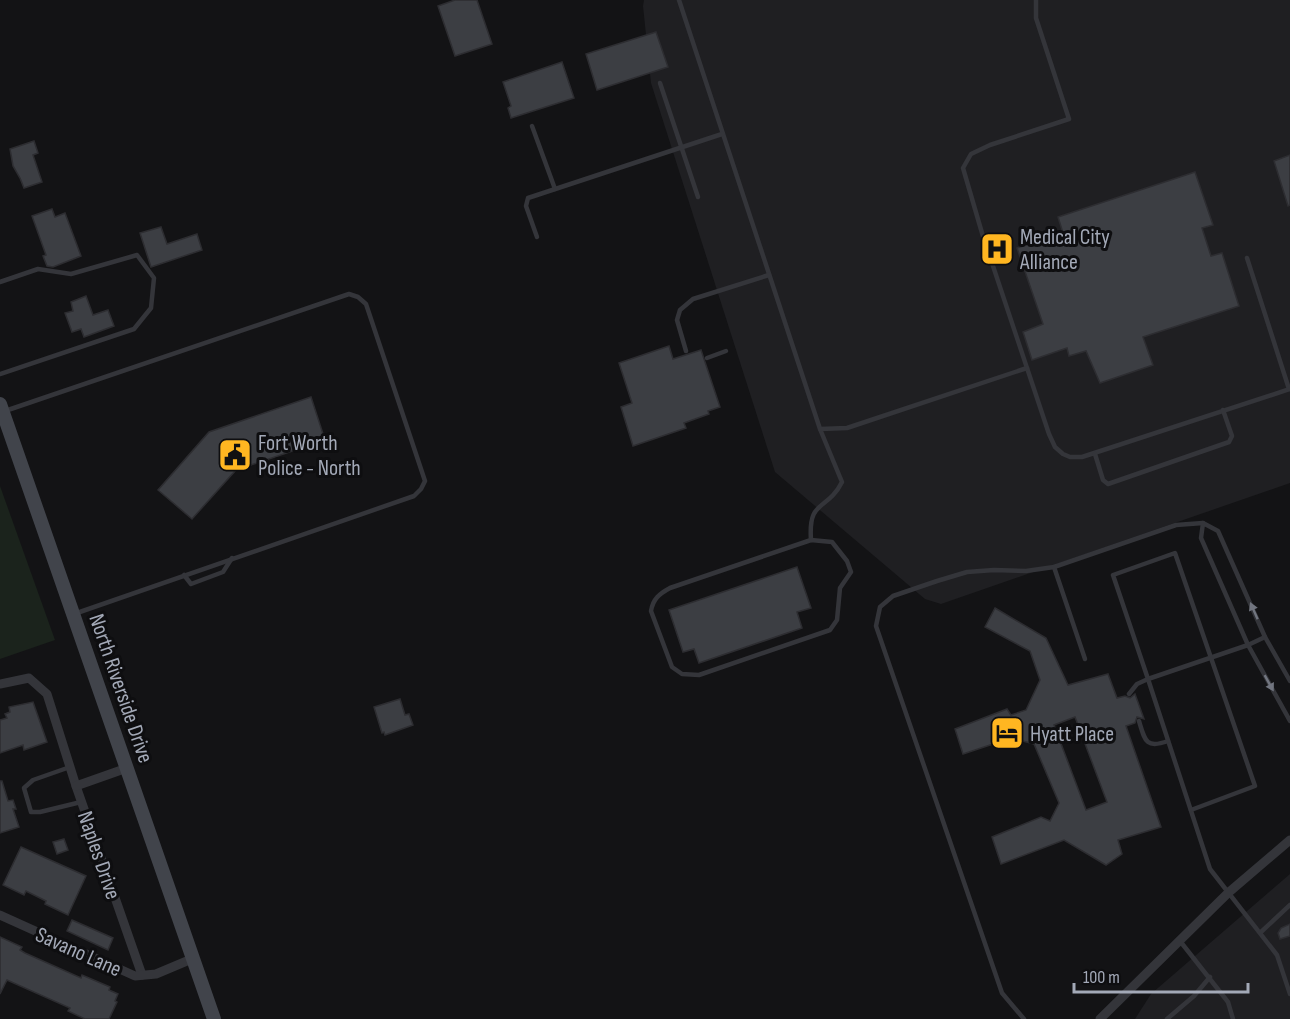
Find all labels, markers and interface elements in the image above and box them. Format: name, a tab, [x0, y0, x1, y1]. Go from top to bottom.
place label: Medical City Alliance	[1019, 224, 1110, 276]
hospital icon: Medical City Alliance	[979, 231, 1015, 267]
place label: Fort Worth Police - North	[258, 430, 361, 482]
public building icon: Fort Worth Police - North	[217, 437, 253, 473]
one-way arrow	[1249, 602, 1258, 619]
street label: North Riverside Drive	[82, 610, 159, 767]
one-way arrow	[1264, 675, 1274, 692]
hotel icon: Hyatt Place	[989, 715, 1025, 751]
place label: Hyatt Place	[1030, 721, 1114, 748]
street label: Naples Drive	[71, 808, 126, 903]
street label: Savano Lane	[31, 921, 126, 983]
scale bar	[1074, 956, 1248, 994]
text: 100 m	[1083, 967, 1120, 988]

